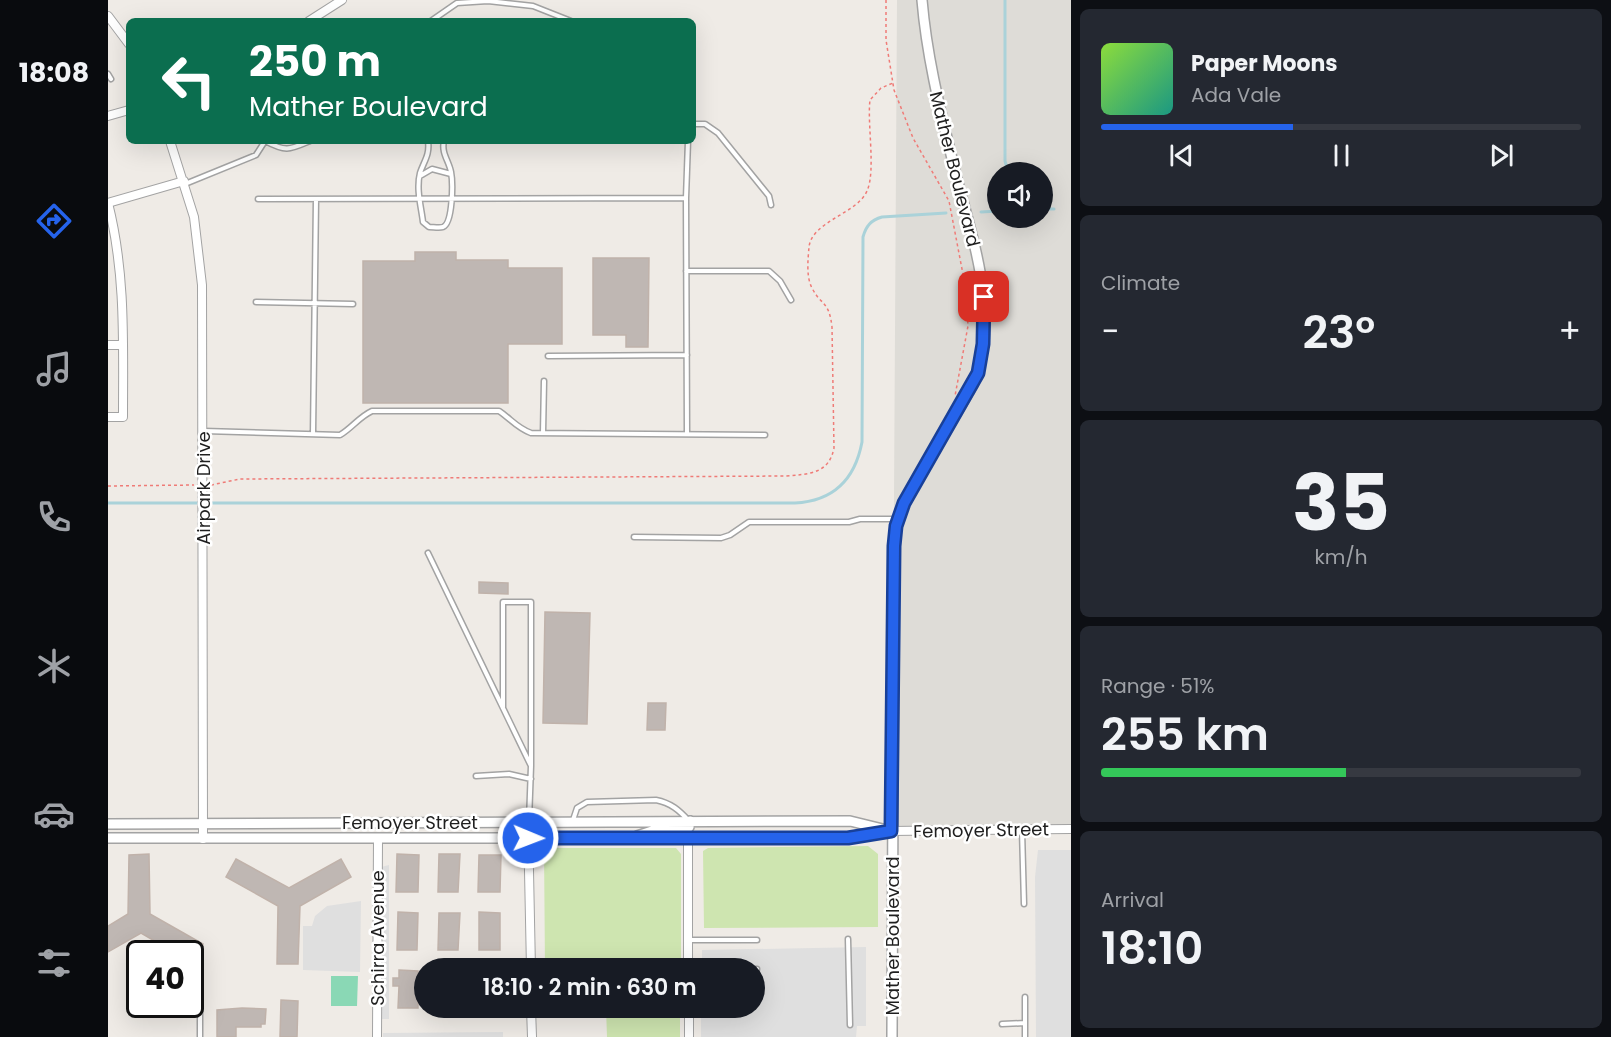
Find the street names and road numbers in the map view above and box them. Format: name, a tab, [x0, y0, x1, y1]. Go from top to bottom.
street label: Mather Boulevard	[924, 89, 986, 249]
street label: Airpark Drive	[191, 431, 216, 545]
street label: Femoyer Street	[342, 810, 478, 835]
street label: Femoyer Street	[913, 816, 1049, 844]
street label: Mather Boulevard	[880, 856, 905, 1016]
street label: Schirra Avenue	[365, 870, 390, 1006]

